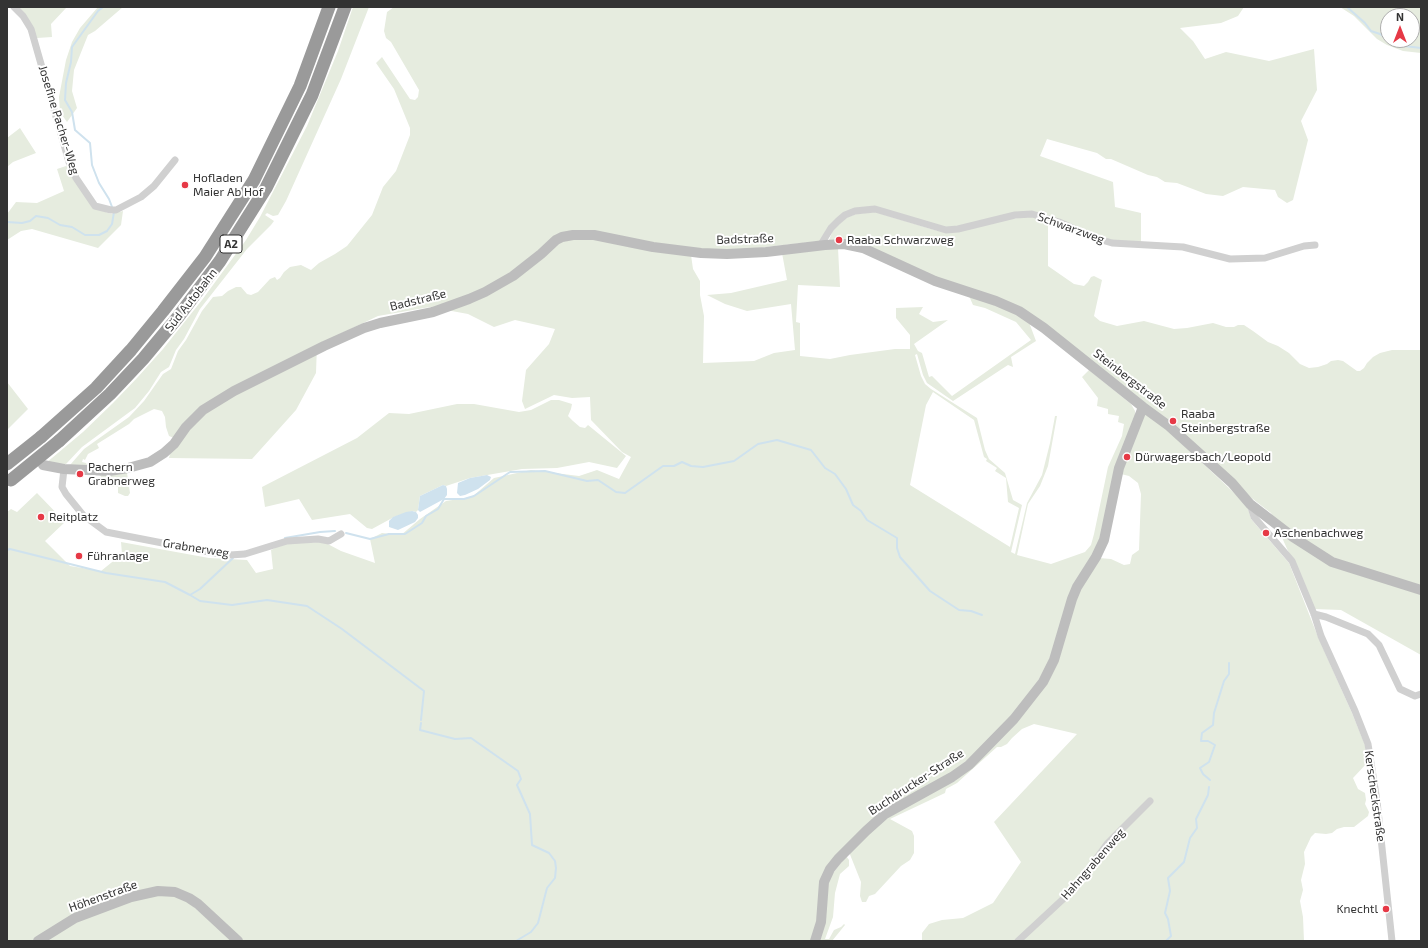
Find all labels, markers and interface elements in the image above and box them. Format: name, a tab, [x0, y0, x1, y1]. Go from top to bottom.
north arrow	[1380, 8, 1420, 48]
text: N	[1396, 10, 1404, 23]
street label: Josefine Pacher-Weg	[36, 64, 82, 176]
place label: Hofladen Maier Ab Hof	[193, 171, 263, 199]
marker: Hofladen Maier Ab Hof	[180, 180, 190, 190]
street label: Schwarzweg	[1036, 209, 1106, 247]
street label: Badstraße	[716, 231, 774, 247]
place label: Raaba Schwarzweg	[847, 233, 954, 247]
road number: A2	[220, 235, 242, 253]
marker: Raaba Schwarzweg	[834, 235, 844, 245]
street label: Süd Autobahn	[162, 266, 220, 334]
street label: Badstraße	[388, 286, 448, 314]
street label: Steinbergstraße	[1091, 346, 1169, 412]
place label: Raaba Steinbergstraße	[1181, 407, 1270, 435]
marker: Raaba Steinbergstraße	[1168, 416, 1178, 426]
place label: Dürwagersbach/Leopold	[1135, 450, 1271, 464]
marker: Dürwagersbach/Leopold	[1122, 452, 1132, 462]
place label: Pachern Grabnerweg	[88, 460, 155, 488]
marker: Pachern Grabnerweg	[75, 469, 85, 479]
place label: Reitplatz	[49, 510, 98, 524]
marker: Reitplatz	[36, 512, 46, 522]
place label: Aschenbachweg	[1274, 526, 1363, 540]
marker: Aschenbachweg	[1261, 528, 1271, 538]
street label: Grabnerweg	[162, 536, 230, 560]
place label: Führanlage	[87, 549, 149, 563]
marker: Führanlage	[74, 551, 84, 561]
street label: Buchdrucker-Straße	[866, 746, 966, 818]
street label: Kerscheckstraße	[1361, 749, 1389, 843]
street label: Hahngrabenweg	[1058, 825, 1128, 903]
street label: Höhenstraße	[67, 877, 139, 915]
place label: Knechtl	[1337, 902, 1378, 916]
marker: Knechtl	[1381, 904, 1391, 914]

